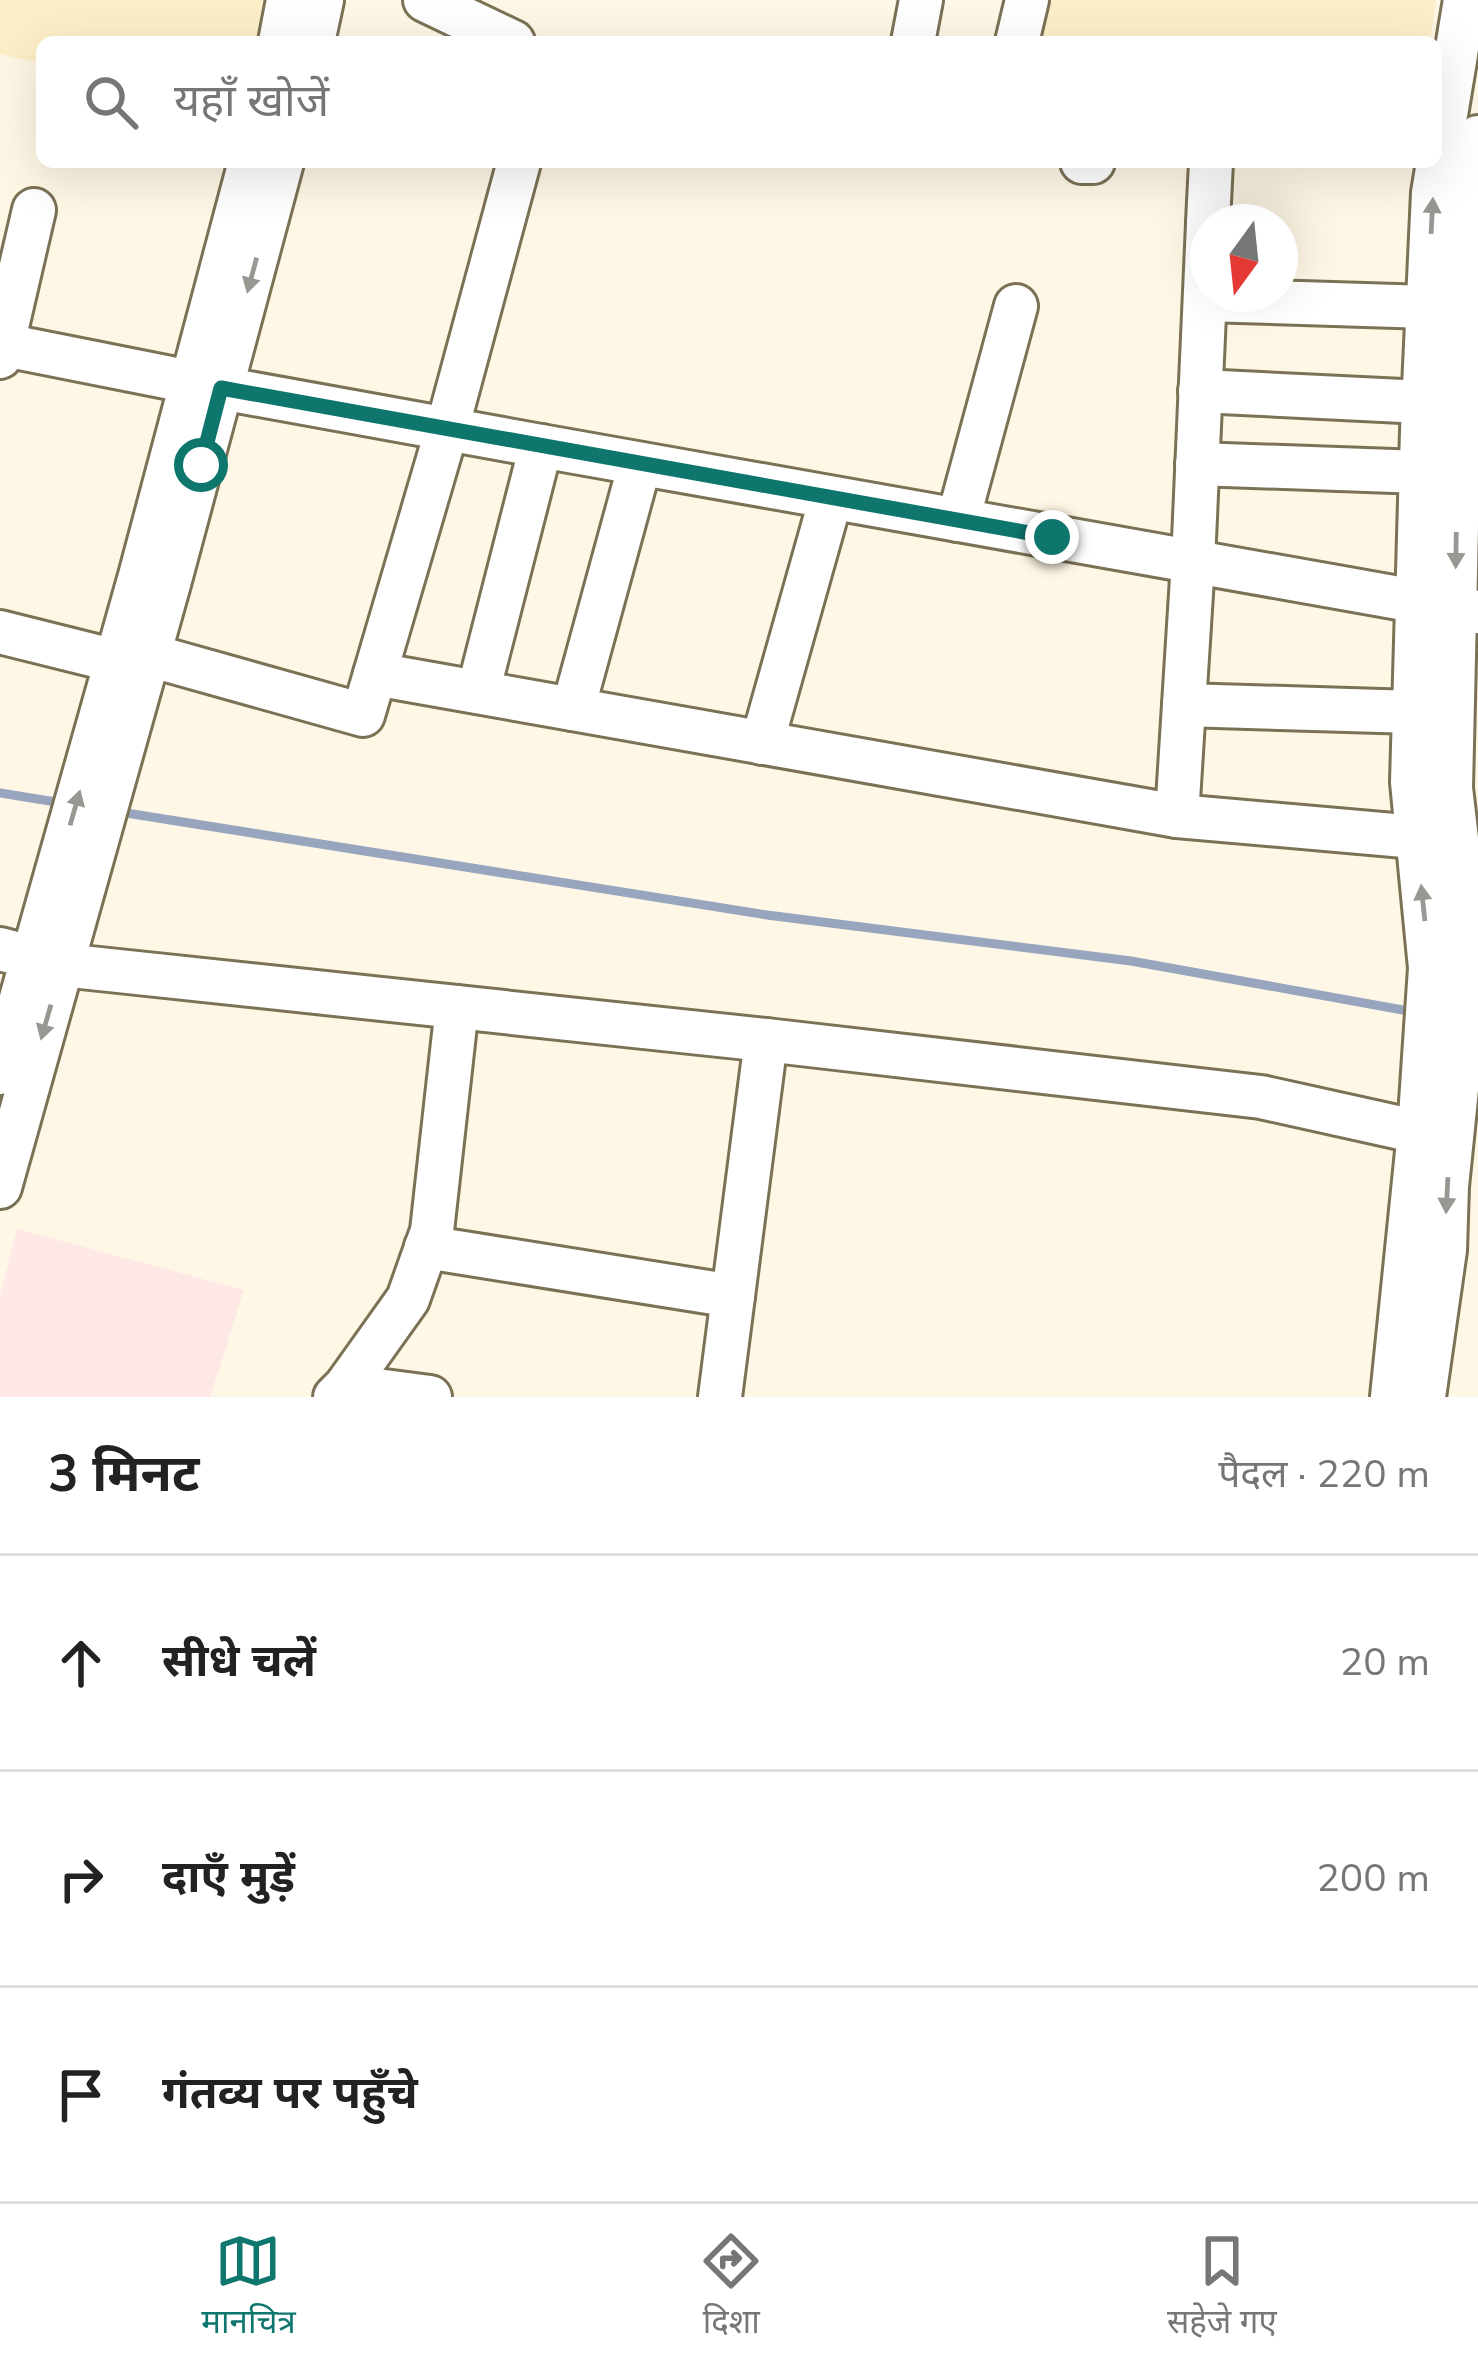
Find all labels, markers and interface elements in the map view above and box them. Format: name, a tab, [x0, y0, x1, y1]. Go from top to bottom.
search box	[36, 36, 1442, 168]
icon: search	[78, 69, 144, 135]
text: यहाँ खोजें	[174, 71, 329, 132]
one-way arrow	[1423, 196, 1442, 234]
north arrow	[1190, 204, 1298, 312]
one-way arrow	[241, 257, 260, 294]
route start	[174, 438, 228, 492]
route end	[1025, 510, 1079, 564]
one-way arrow	[1447, 532, 1466, 570]
one-way arrow	[66, 789, 85, 826]
one-way arrow	[1413, 884, 1432, 921]
one-way arrow	[36, 1004, 55, 1041]
one-way arrow	[1437, 1177, 1456, 1215]
text: 3 मिनट	[48, 1439, 199, 1509]
text: पैदल · 220 m	[1218, 1448, 1430, 1501]
icon: ahead	[48, 1630, 114, 1696]
text: सीधे चलें	[162, 1631, 316, 1692]
text: 20 m	[1340, 1636, 1430, 1689]
icon: right	[48, 1846, 114, 1912]
text: दाएँ मुड़ें	[162, 1847, 295, 1908]
text: 200 m	[1316, 1852, 1430, 1905]
icon: arrive	[48, 2062, 114, 2128]
text: गंतव्य पर पहुँचे	[162, 2063, 418, 2124]
tab: मानचित्र	[201, 2228, 296, 2346]
tab: दिशा	[698, 2228, 764, 2346]
tab: सहेजे गए	[1167, 2228, 1277, 2346]

